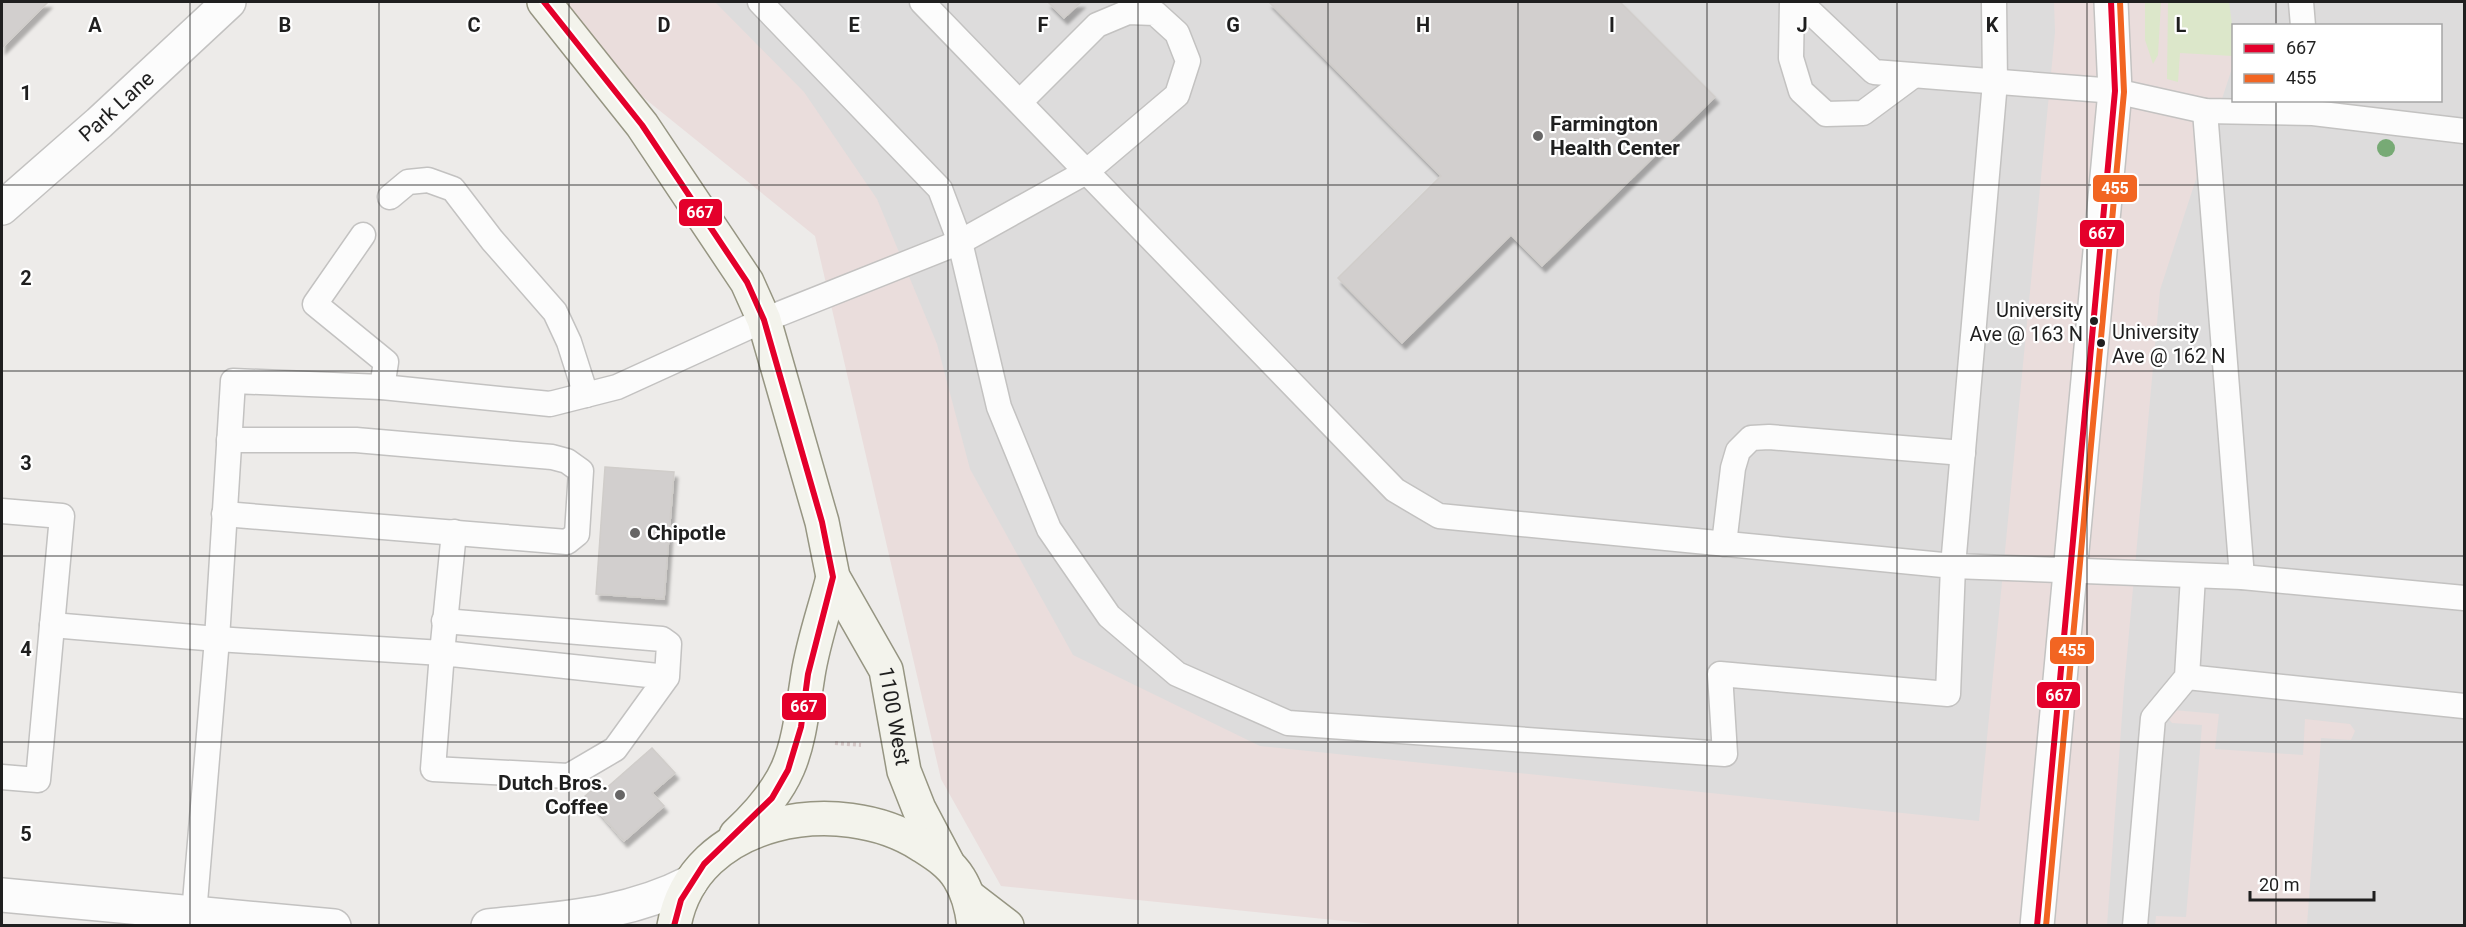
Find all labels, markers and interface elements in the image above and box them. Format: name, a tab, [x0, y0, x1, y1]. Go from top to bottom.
text: A	[88, 13, 102, 37]
text: B	[279, 13, 291, 37]
text: C	[467, 13, 481, 37]
text: D	[658, 13, 671, 37]
text: E	[848, 13, 860, 37]
text: F	[1038, 13, 1049, 37]
text: G	[1226, 13, 1240, 37]
text: H	[1416, 13, 1430, 37]
text: I	[1609, 13, 1615, 37]
text: J	[1796, 13, 1808, 37]
text: K	[1986, 13, 1999, 37]
text: L	[2176, 13, 2187, 37]
legend	[2232, 24, 2442, 102]
text: 667	[2286, 37, 2316, 58]
street label: Park Lane	[74, 66, 159, 147]
text: 455	[2286, 67, 2316, 88]
text: 1	[20, 81, 32, 105]
place label: Farmington Health Center	[1550, 112, 1680, 160]
marker: Farmington Health Center	[1531, 129, 1545, 143]
line badge: 455	[2092, 174, 2138, 203]
text: 455	[2101, 179, 2129, 198]
line badge: 667	[678, 198, 723, 227]
text: 667	[686, 203, 714, 222]
line badge: 667	[2079, 219, 2125, 248]
text: 667	[2088, 224, 2116, 243]
text: 2	[20, 266, 32, 290]
place label: University Ave @ 163 N	[1969, 298, 2084, 346]
marker: University Ave @ 163 N	[2088, 315, 2100, 327]
place label: University Ave @ 162 N	[2112, 320, 2226, 368]
marker: University Ave @ 162 N	[2095, 337, 2107, 349]
text: 3	[20, 451, 32, 475]
place label: Chipotle	[647, 521, 726, 545]
marker: Chipotle	[628, 526, 642, 540]
line badge: 455	[2049, 636, 2095, 665]
text: 4	[20, 637, 32, 661]
text: 455	[2058, 641, 2086, 660]
street label: 1100 West	[874, 665, 915, 767]
line badge: 667	[2036, 681, 2081, 709]
text: 667	[2045, 686, 2073, 705]
line badge: 667	[781, 692, 827, 721]
text: 667	[790, 697, 818, 716]
place label: Dutch Bros. Coffee	[498, 771, 608, 819]
marker: Dutch Bros. Coffee	[613, 788, 627, 802]
text: 5	[20, 822, 32, 846]
scale bar	[2250, 864, 2374, 902]
text: 20 m	[2259, 874, 2299, 895]

